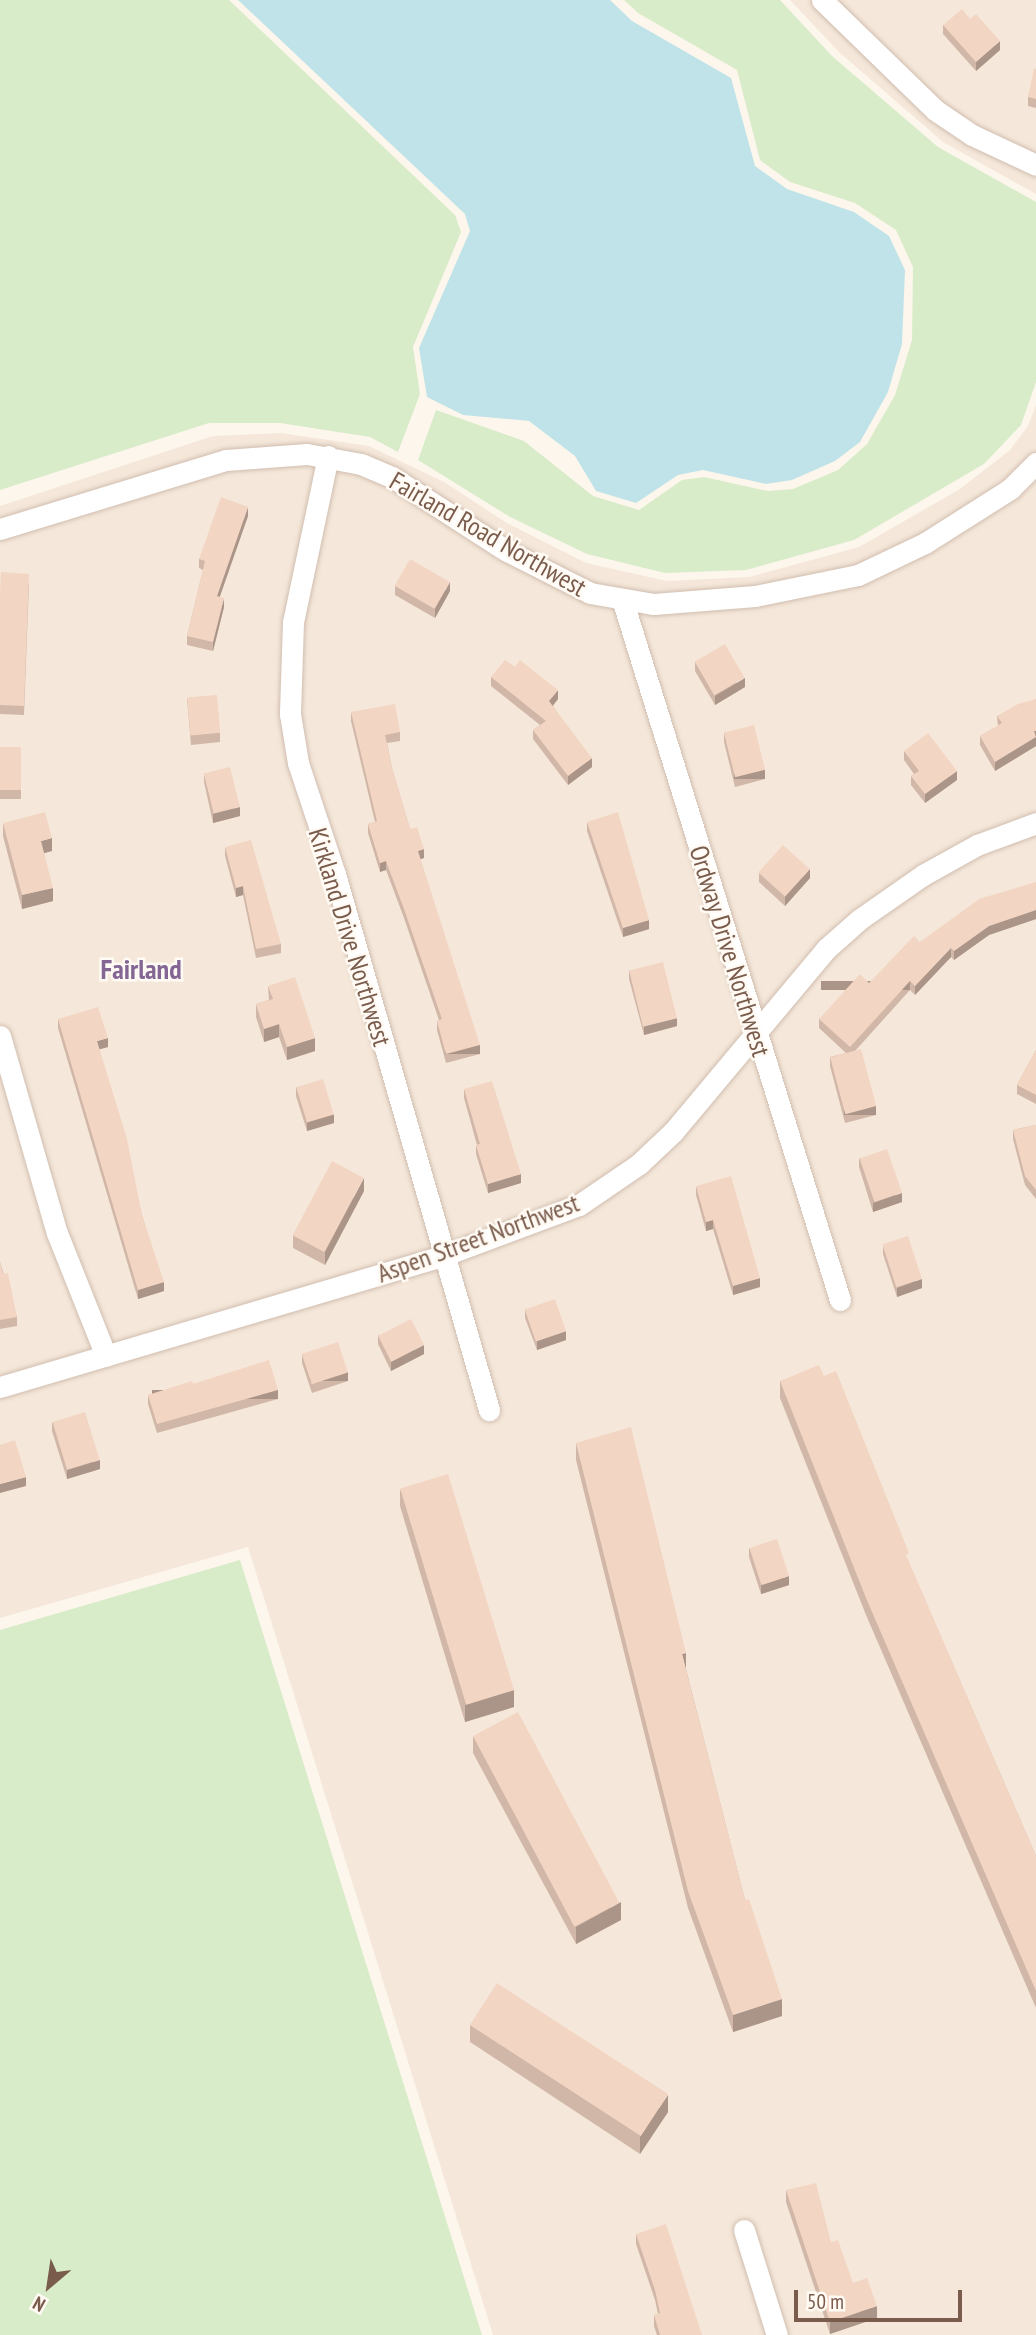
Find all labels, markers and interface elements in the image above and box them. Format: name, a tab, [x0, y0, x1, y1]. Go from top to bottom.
street label: Fairland Road Northwest	[384, 465, 592, 603]
street label: Kirkland Drive Northwest	[302, 824, 398, 1050]
street label: Ordway Drive Northwest	[683, 841, 777, 1061]
district label: Fairland	[100, 952, 182, 986]
street label: Aspen Street Northwest	[373, 1187, 583, 1289]
north arrow	[14, 2251, 84, 2321]
scale bar	[798, 2276, 966, 2320]
text: 50 m	[807, 2288, 844, 2315]
text: N	[29, 2291, 49, 2317]

